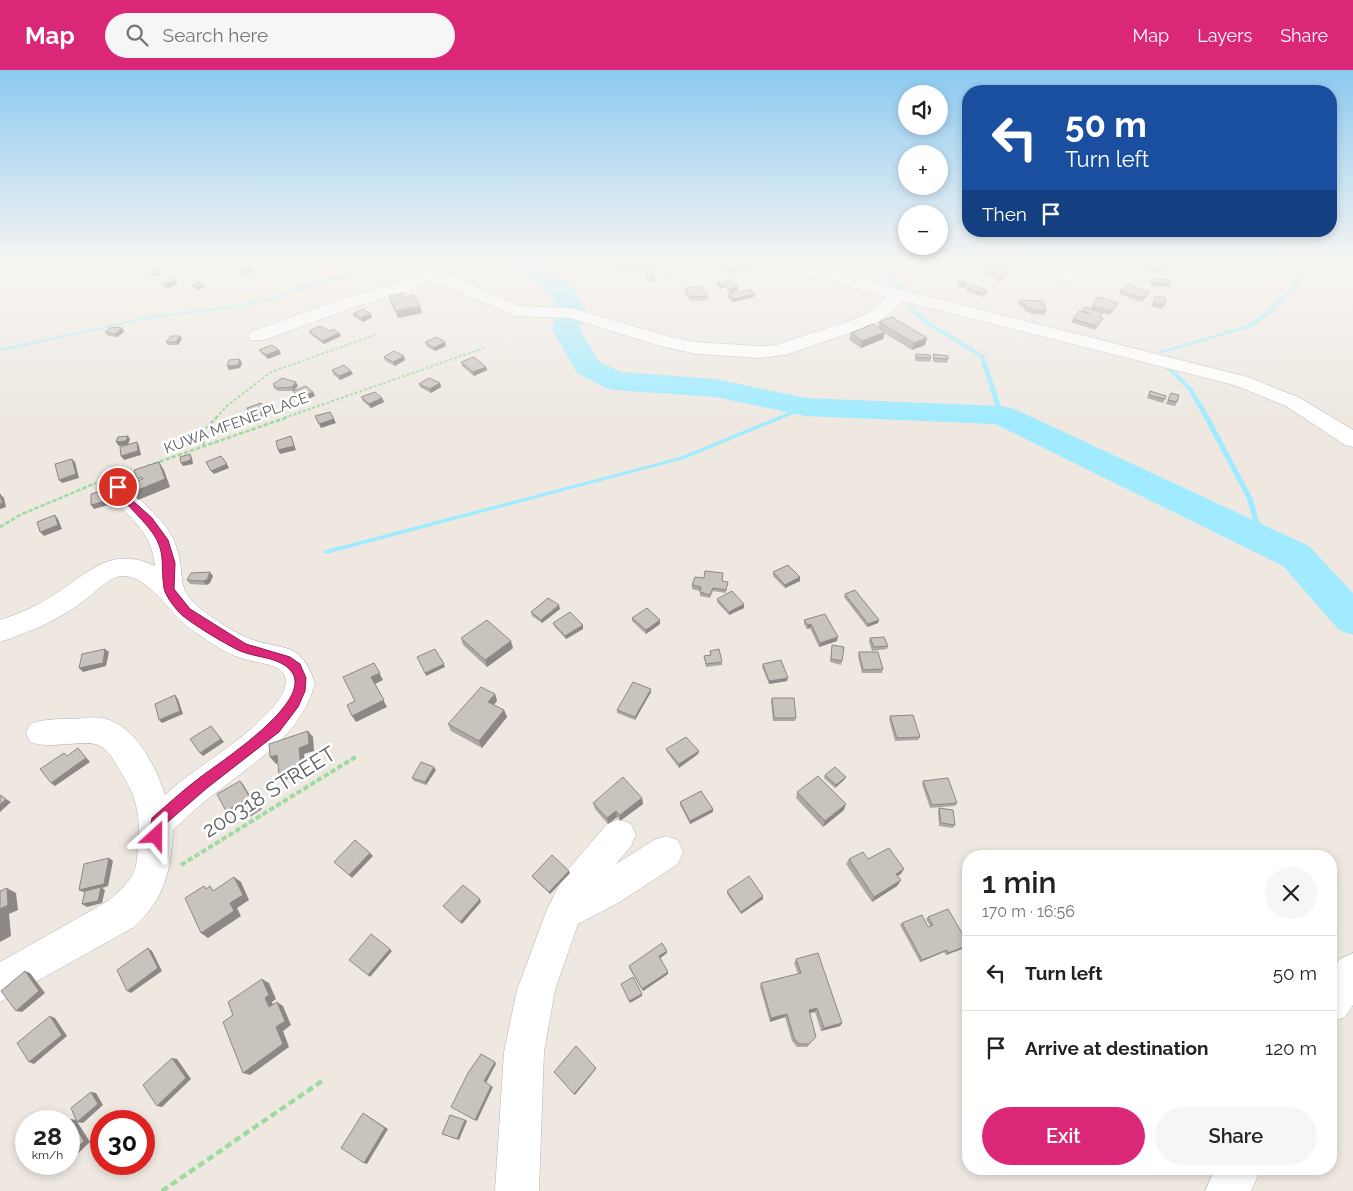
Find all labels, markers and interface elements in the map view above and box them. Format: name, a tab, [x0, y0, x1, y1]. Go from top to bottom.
search box	[105, 13, 455, 58]
text: Map	[25, 21, 75, 50]
icon: search	[123, 21, 151, 49]
text: Search here	[163, 24, 268, 46]
text: Map	[1133, 25, 1169, 46]
text: Layers	[1197, 25, 1252, 46]
text: Share	[1280, 25, 1328, 46]
map controls	[898, 85, 948, 255]
button: sound	[898, 85, 948, 135]
text: 50 m	[1065, 104, 1147, 145]
icon: left	[982, 105, 1047, 170]
button: +	[898, 145, 948, 195]
text: Turn left	[1065, 146, 1149, 172]
icon: arrive	[1037, 200, 1065, 228]
text: Then	[982, 203, 1027, 225]
button: −	[898, 205, 948, 255]
street label: KUWA MFENE PLACE	[161, 389, 311, 457]
pin	[97, 466, 139, 508]
icon: arrive	[104, 473, 132, 501]
street label: 200318 STREET	[198, 741, 340, 843]
position arrow	[129, 809, 181, 861]
text: 1 min	[982, 865, 1057, 900]
button: close	[1265, 867, 1317, 919]
text: 170 m · 16:56	[982, 902, 1075, 921]
icon: left	[982, 959, 1010, 987]
text: Turn left	[1025, 962, 1102, 984]
text: 50 m	[1273, 962, 1317, 984]
icon: arrive	[982, 1034, 1010, 1062]
text: Arrive at destination	[1025, 1037, 1209, 1059]
text: 120 m	[1265, 1037, 1317, 1059]
button: Exit	[982, 1107, 1145, 1165]
button: Share	[1155, 1107, 1317, 1165]
speed limit sign: 30	[90, 1110, 155, 1175]
text: 28	[33, 1121, 62, 1151]
text: km/h	[32, 1148, 63, 1162]

